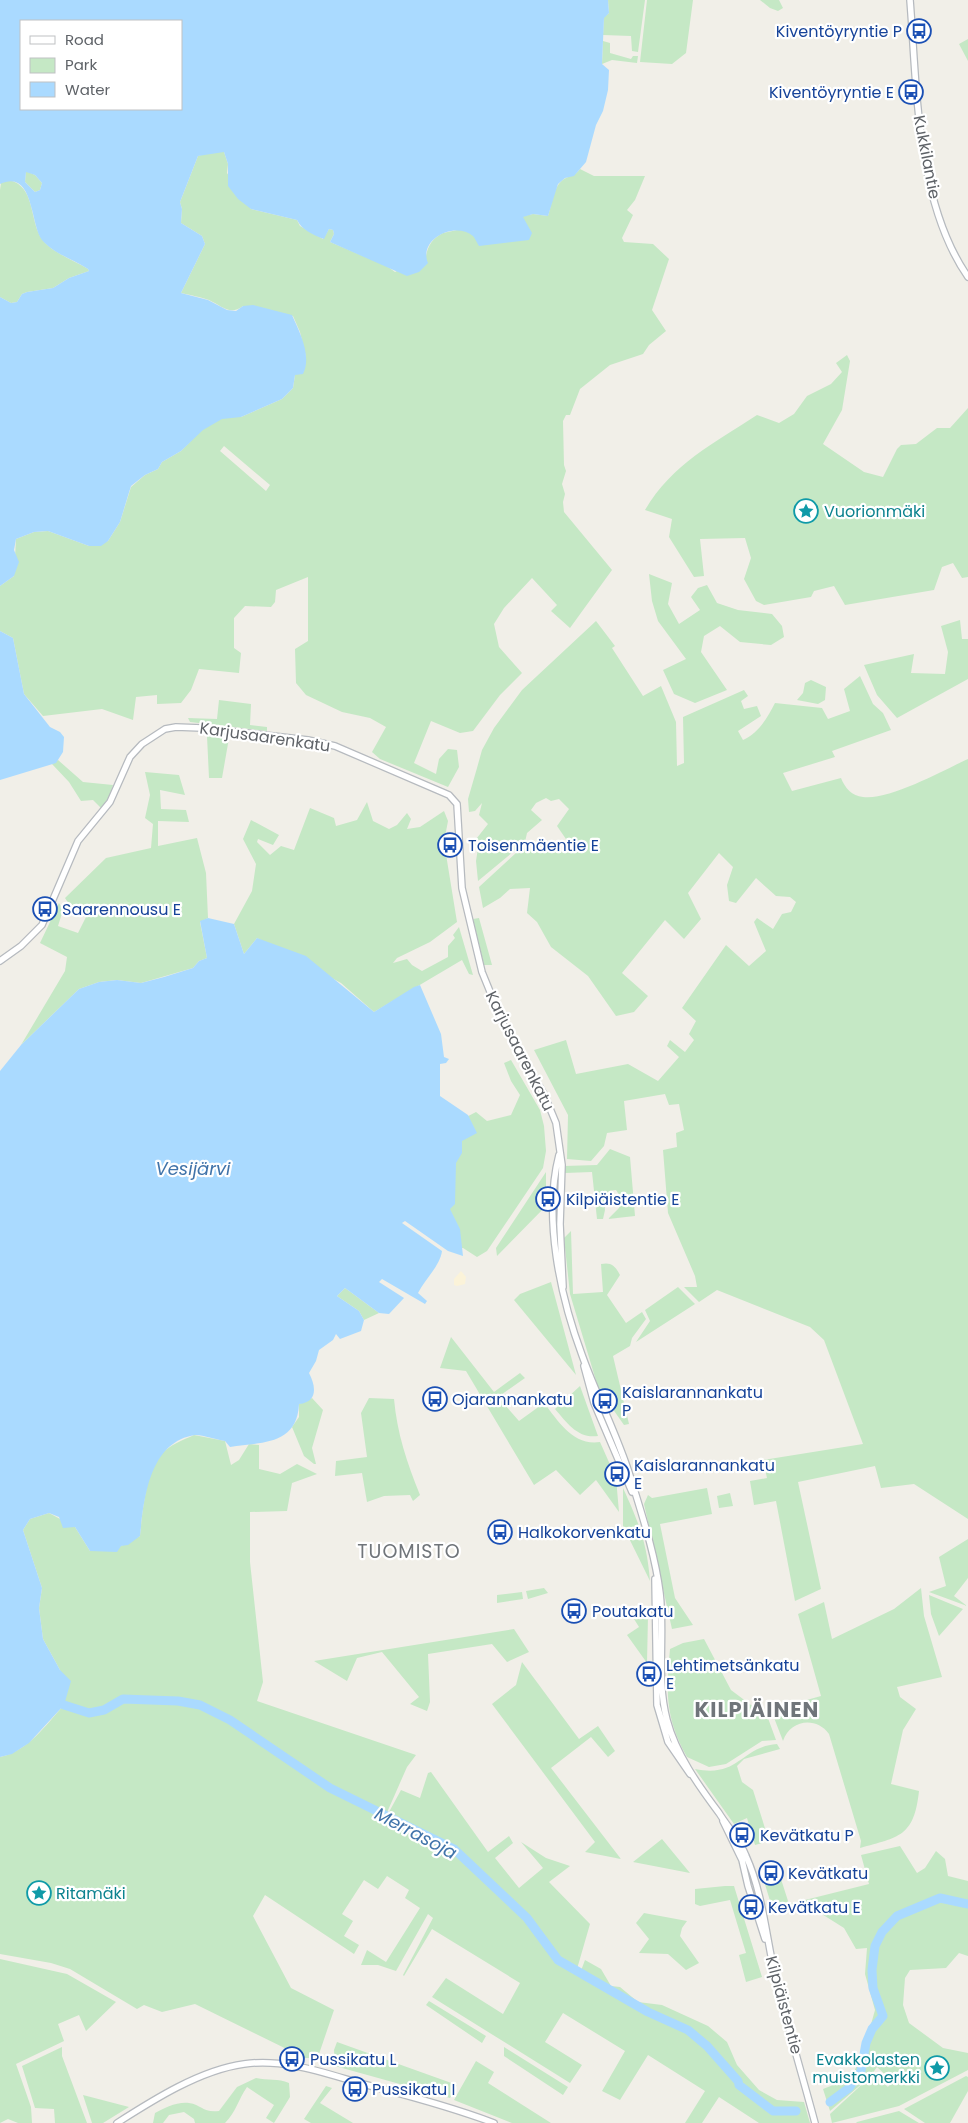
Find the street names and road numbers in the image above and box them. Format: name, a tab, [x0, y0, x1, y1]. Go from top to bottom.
street label: Kukkilantie	[908, 113, 946, 201]
street label: Karjusaarenkatu	[198, 716, 332, 758]
street label: Karjusaarenkatu	[480, 987, 560, 1115]
street label: Kilpiäistentie	[760, 1953, 808, 2057]

